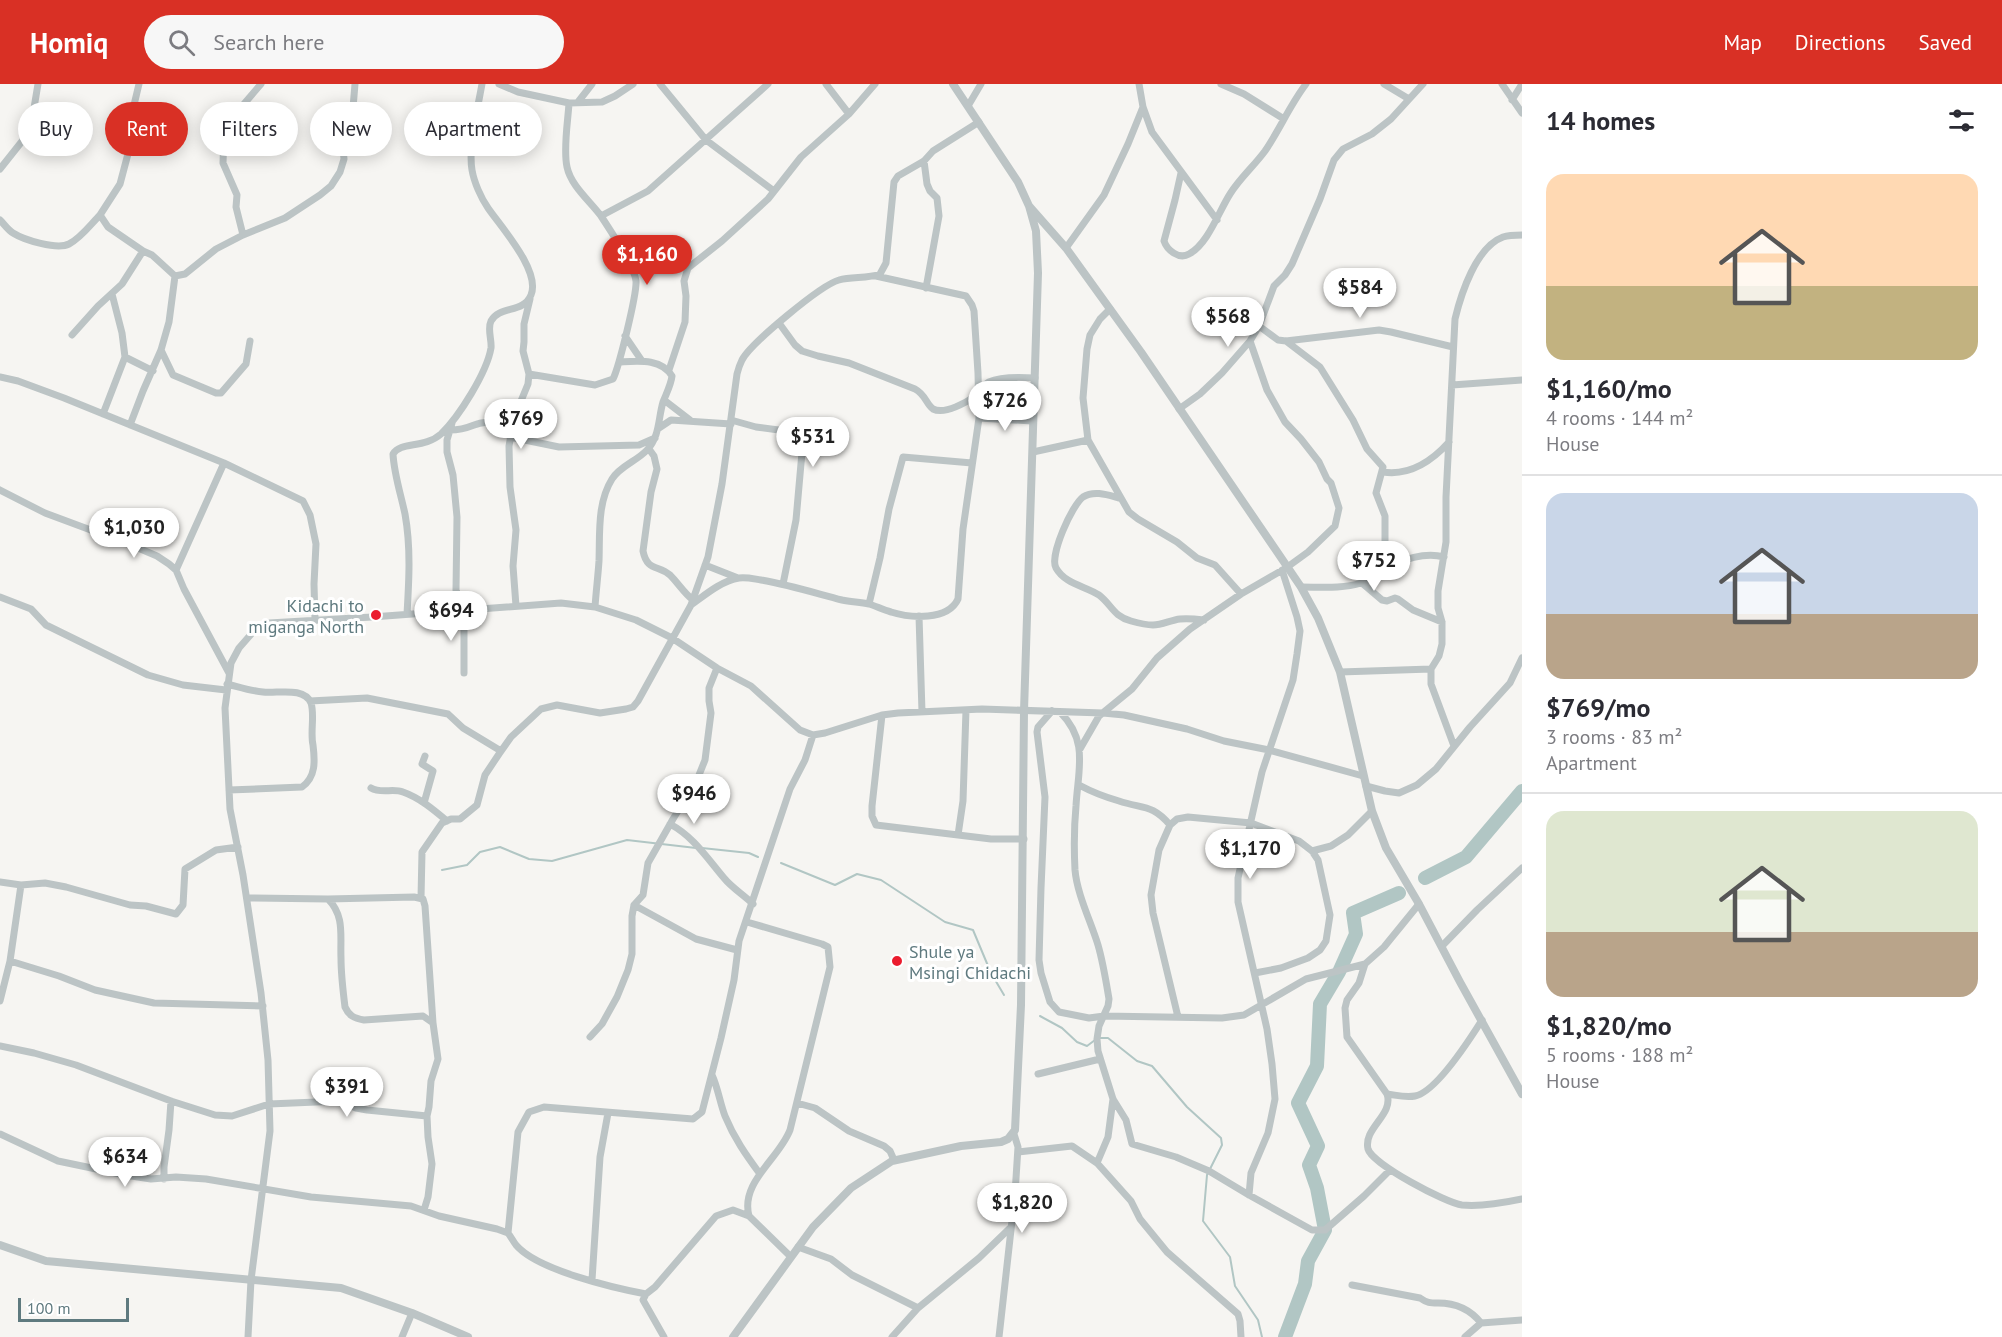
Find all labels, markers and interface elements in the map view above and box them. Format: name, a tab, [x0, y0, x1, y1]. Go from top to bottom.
search box	[144, 15, 564, 69]
text: Homiq	[30, 24, 108, 61]
icon: search	[165, 26, 198, 59]
text: Search here	[213, 28, 324, 56]
text: Map	[1723, 29, 1762, 56]
text: Directions	[1795, 29, 1886, 56]
text: Saved	[1919, 29, 1972, 56]
chip: Buy	[18, 102, 93, 156]
chip: Rent	[105, 102, 188, 156]
chip: Filters	[200, 102, 298, 156]
chip: New	[310, 102, 392, 156]
chip: Apartment	[404, 102, 542, 156]
text: 14 homes	[1546, 104, 1655, 137]
icon: filters	[1945, 104, 1978, 137]
icon: home	[1708, 213, 1816, 321]
pin: $1,160	[598, 235, 696, 286]
text: $1,160	[616, 241, 678, 267]
pin: $584	[1324, 268, 1396, 319]
text: $584	[1337, 274, 1383, 300]
pin: $568	[1192, 297, 1264, 348]
text: $568	[1205, 303, 1251, 329]
text: $1,160/mo	[1546, 372, 1672, 405]
pin: $726	[969, 381, 1041, 432]
text: $726	[982, 387, 1028, 413]
pin: $769	[485, 399, 557, 450]
text: $769	[498, 405, 544, 431]
text: 4 rooms · 144 m²	[1546, 405, 1693, 431]
pin: $531	[777, 417, 849, 468]
text: $531	[790, 423, 836, 449]
text: House	[1546, 431, 1600, 457]
pin: $1,030	[85, 508, 183, 559]
text: $1,030	[103, 514, 165, 540]
icon: home	[1708, 532, 1816, 640]
pin: $752	[1338, 541, 1410, 592]
text: $752	[1351, 547, 1397, 573]
pin: $694	[415, 591, 487, 642]
place label: Kidachi to miganga North	[248, 594, 364, 638]
text: $694	[428, 597, 474, 623]
marker: Kidachi to miganga North	[369, 608, 383, 622]
text: $769/mo	[1546, 691, 1650, 724]
text: 3 rooms · 83 m²	[1546, 724, 1682, 750]
text: Apartment	[1546, 750, 1637, 776]
pin: $946	[658, 774, 730, 825]
text: $946	[671, 780, 717, 806]
pin: $1,170	[1201, 829, 1299, 880]
text: $1,170	[1219, 835, 1281, 861]
icon: home	[1708, 850, 1816, 958]
place label: Shule ya Msingi Chidachi	[909, 940, 1031, 984]
marker: Shule ya Msingi Chidachi	[890, 954, 904, 968]
text: $1,820/mo	[1546, 1009, 1672, 1042]
text: 5 rooms · 188 m²	[1546, 1042, 1693, 1068]
pin: $391	[311, 1067, 383, 1118]
text: House	[1546, 1068, 1600, 1094]
text: $391	[324, 1073, 370, 1099]
pin: $634	[89, 1137, 161, 1188]
text: $634	[102, 1143, 148, 1169]
pin: $1,820	[973, 1183, 1071, 1234]
text: $1,820	[991, 1189, 1053, 1215]
scale bar	[18, 1295, 129, 1322]
text: 100 m	[27, 1298, 70, 1318]

